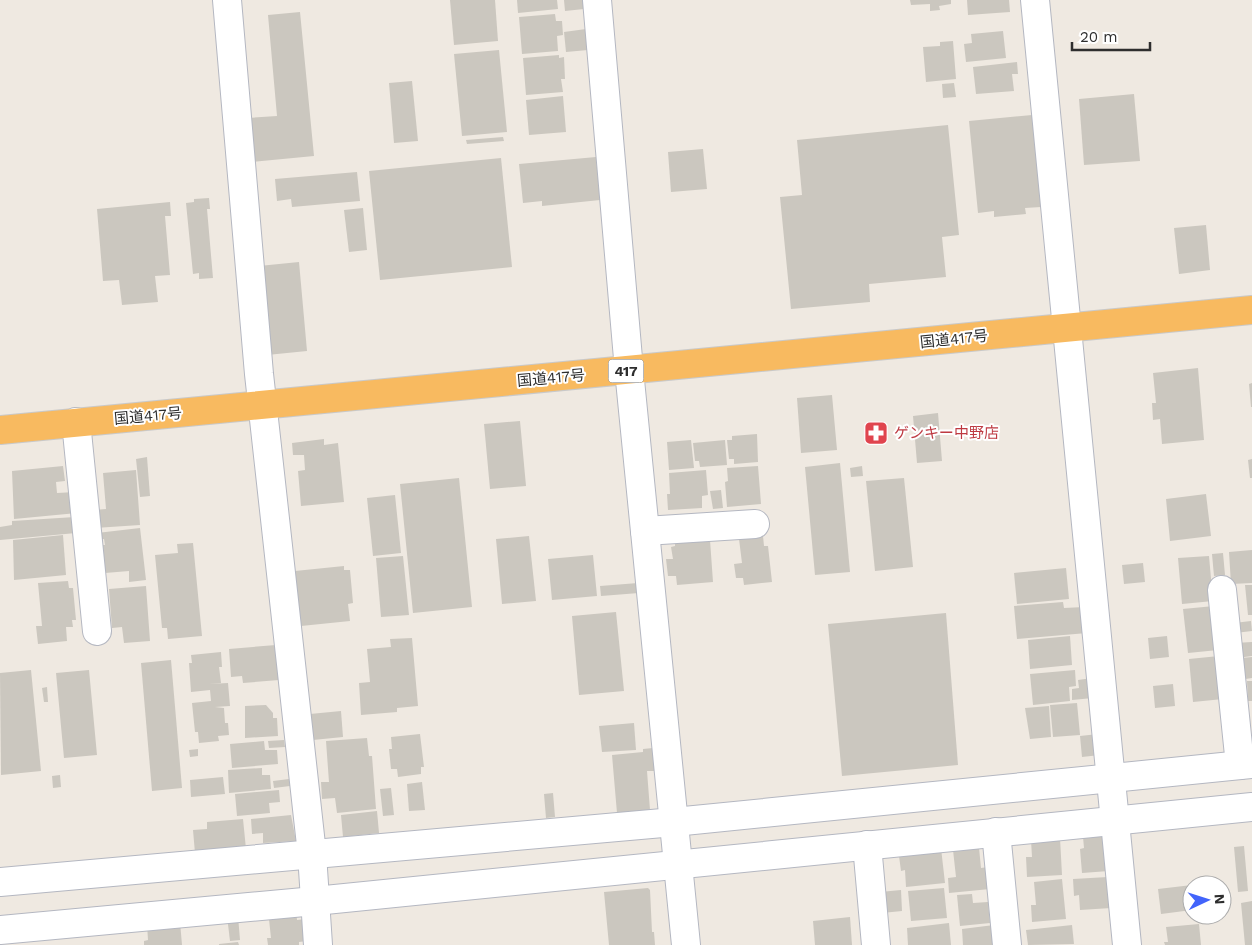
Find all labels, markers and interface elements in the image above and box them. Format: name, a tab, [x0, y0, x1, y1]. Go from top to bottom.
scale bar	[1072, 20, 1150, 52]
text: 20 m	[1080, 28, 1118, 46]
street label: 国道417号	[919, 326, 989, 352]
road number: 417	[608, 360, 644, 382]
street label: 国道417号	[516, 366, 586, 390]
street label: 国道417号	[113, 404, 183, 428]
pharmacy icon: ゲンキー中野店	[863, 420, 889, 446]
place label: ゲンキー中野店	[894, 424, 999, 442]
north arrow	[1182, 875, 1232, 925]
text: N	[1212, 893, 1228, 905]

